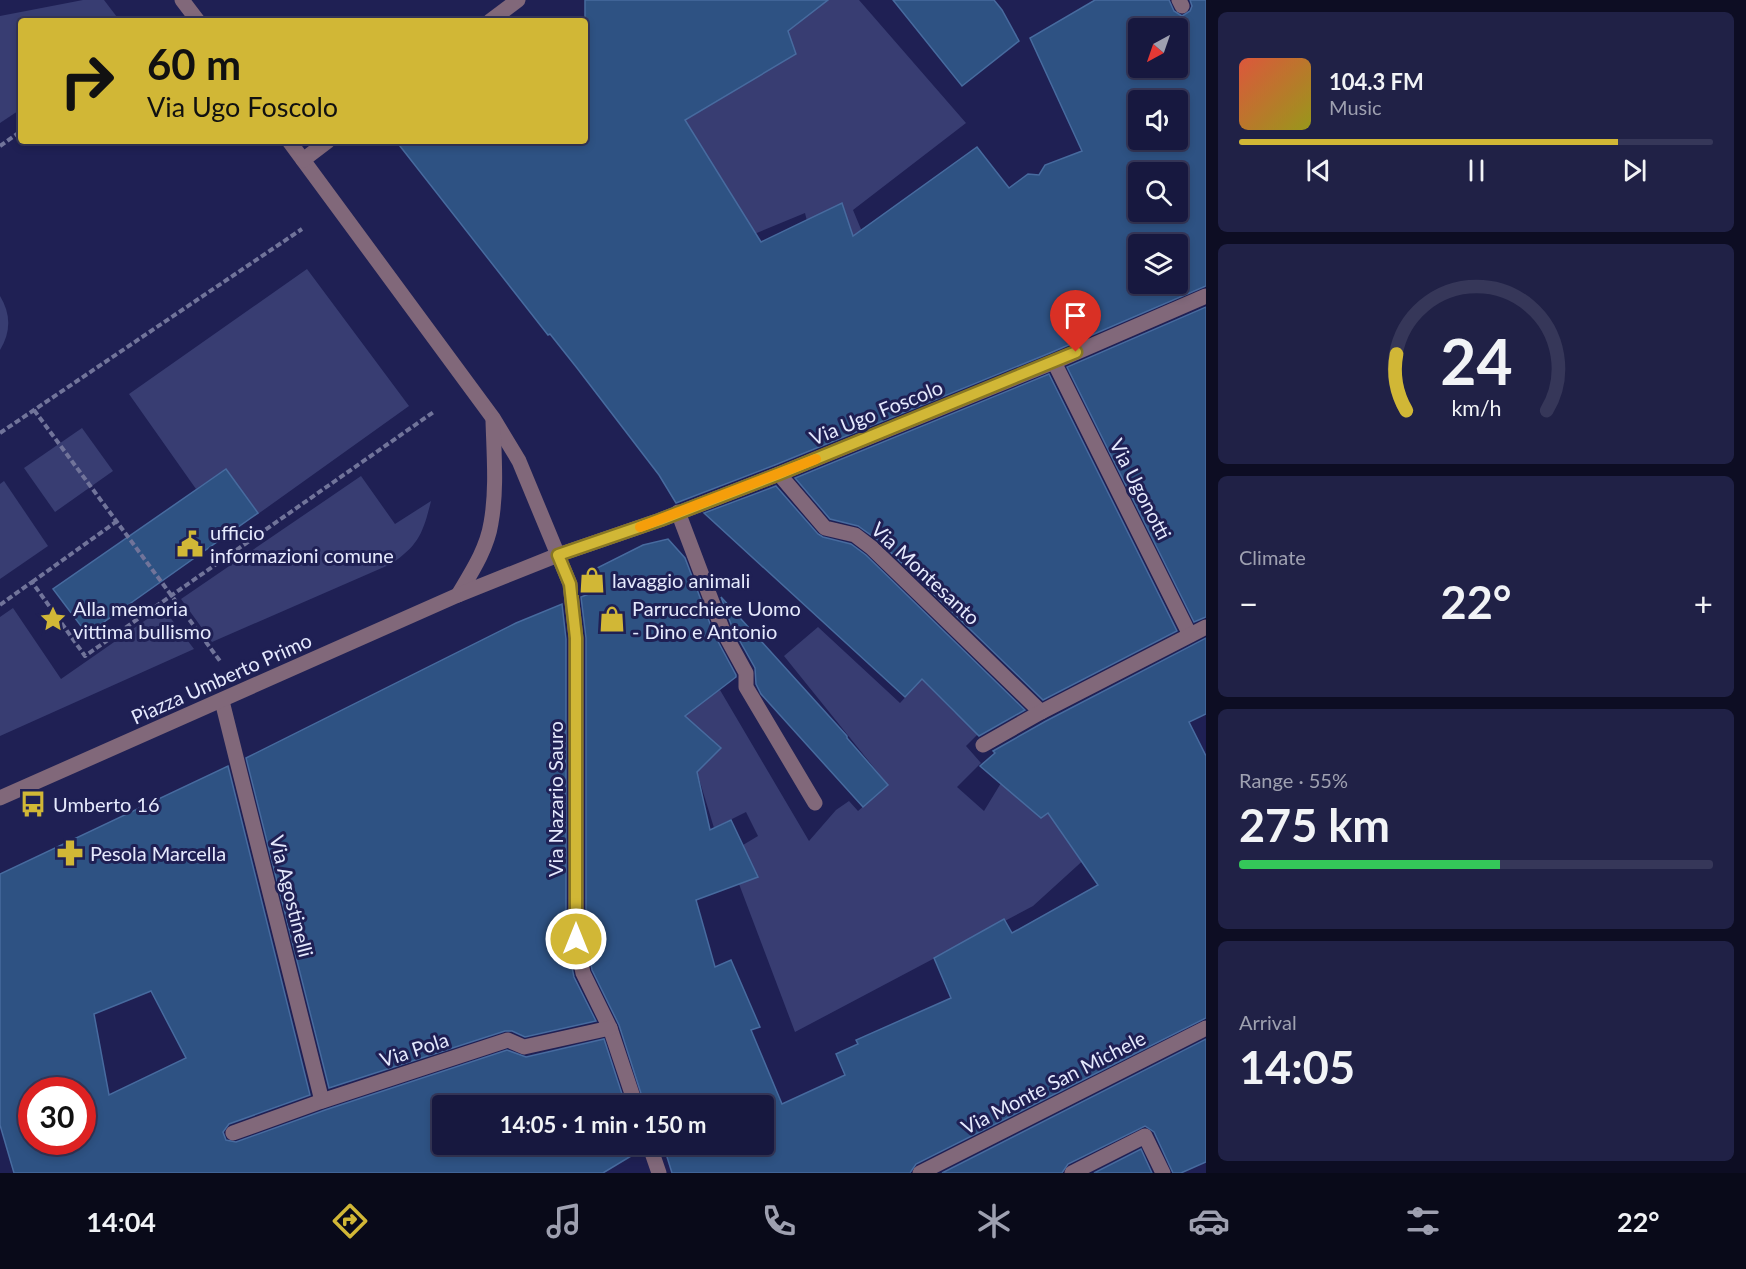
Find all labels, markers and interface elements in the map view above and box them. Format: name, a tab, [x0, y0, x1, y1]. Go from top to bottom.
north arrow	[1128, 18, 1188, 78]
map controls	[1128, 18, 1188, 294]
text: 60 m	[147, 39, 241, 89]
icon: right	[48, 42, 126, 120]
text: 104.3 FM	[1329, 68, 1424, 95]
text: Via Ugo Foscolo	[147, 90, 338, 123]
button: sound	[1128, 90, 1188, 150]
text: Music	[1329, 95, 1382, 119]
icon: previous	[1302, 154, 1335, 187]
icon: pause	[1460, 154, 1493, 187]
icon: next	[1618, 154, 1651, 187]
button: search	[1128, 162, 1188, 222]
button: layers	[1128, 234, 1188, 294]
pin	[1050, 290, 1101, 352]
icon: arrive	[1059, 299, 1092, 332]
text: 24	[1440, 323, 1512, 398]
street label: Via Ugo Foscolo	[806, 374, 946, 450]
text: km/h	[1451, 396, 1501, 422]
street label: Via Ugonotti	[1105, 434, 1177, 544]
street label: Via Montesanto	[867, 517, 985, 629]
place label: ufficio informazioni comune	[210, 520, 394, 567]
public building icon: ufficio informazioni comune	[175, 529, 205, 559]
text: Climate	[1239, 545, 1306, 569]
shop icon: lavaggio animali	[577, 565, 607, 595]
place label: lavaggio animali	[612, 568, 750, 592]
text: 22°	[1441, 575, 1511, 629]
text: −	[1239, 583, 1258, 623]
text: +	[1694, 583, 1713, 623]
place label: Alla memoria vittima bullismo	[73, 596, 211, 643]
place label: Parrucchiere Uomo - Dino e Antonio	[632, 596, 801, 643]
place icon: Alla memoria vittima bullismo	[38, 604, 68, 634]
shop icon: Parrucchiere Uomo - Dino e Antonio	[597, 604, 627, 634]
street label: Piazza Umberto Primo	[127, 627, 315, 729]
street label: Via Nazario Sauro	[543, 721, 567, 877]
text: Range · 55%	[1239, 768, 1348, 792]
bus stop icon: Umberto 16	[18, 789, 48, 819]
place label: Umberto 16	[53, 792, 160, 816]
text: 275 km	[1239, 798, 1390, 852]
street label: Via Agostinelli	[265, 833, 319, 959]
pharmacy icon: Pesola Marcella	[55, 838, 85, 868]
place label: Pesola Marcella	[90, 841, 226, 865]
position arrow	[544, 907, 608, 971]
text: Arrival	[1239, 1010, 1297, 1034]
street label: Via Monte San Michele	[957, 1025, 1149, 1139]
street label: Via Pola	[377, 1027, 451, 1071]
text: 14:05	[1239, 1040, 1355, 1094]
speed limit sign: 30	[18, 1077, 96, 1155]
text: 14:05 · 1 min · 150 m	[500, 1111, 706, 1138]
icon: directions	[329, 1200, 371, 1242]
icon: music	[543, 1200, 585, 1242]
icon: phone	[758, 1200, 800, 1242]
icon: climate	[973, 1200, 1015, 1242]
icon: car	[1188, 1200, 1230, 1242]
icon: filters	[1402, 1200, 1444, 1242]
text: 14:04	[86, 1205, 156, 1238]
text: 22°	[1617, 1205, 1660, 1238]

